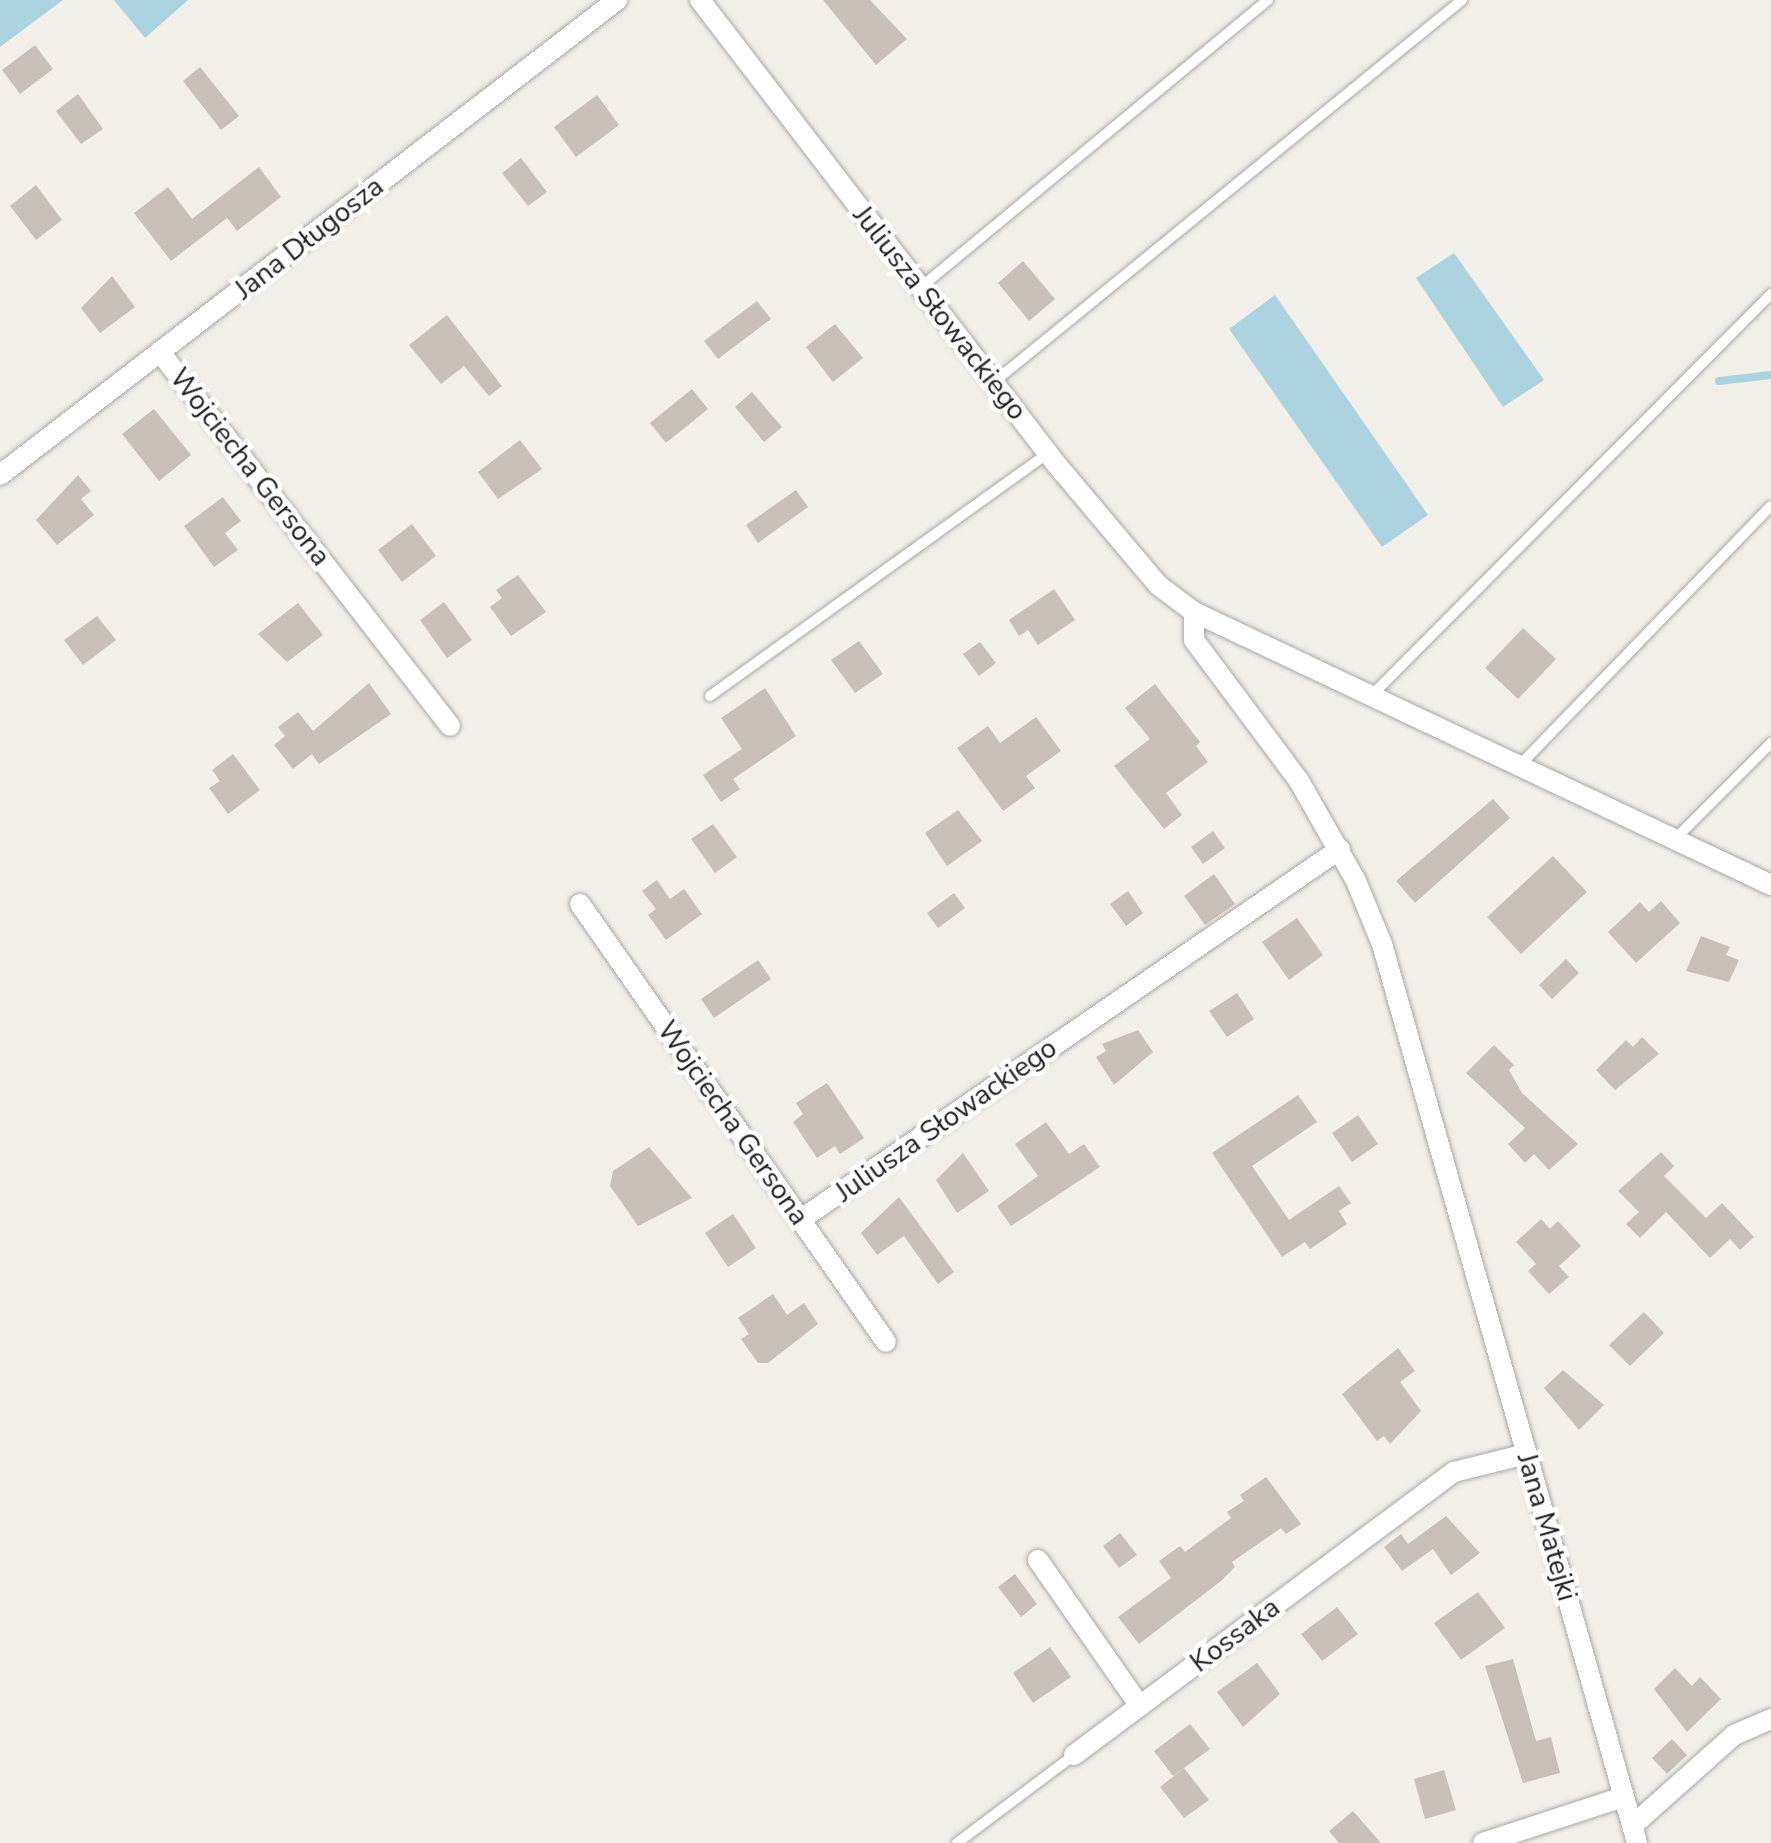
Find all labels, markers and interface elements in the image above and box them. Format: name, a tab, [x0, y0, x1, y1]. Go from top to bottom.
street label: Jana Długosza	[228, 169, 390, 307]
street label: Juliusza Słowackiego	[846, 199, 1034, 427]
street label: Wojciecha Gersona	[162, 362, 338, 572]
street label: Wojciecha Gersona	[650, 1014, 816, 1232]
street label: Juliusza Słowackiego	[829, 1031, 1063, 1209]
street label: Jana Matejki	[1510, 1449, 1584, 1605]
street label: Kossaka	[1184, 1591, 1286, 1679]

